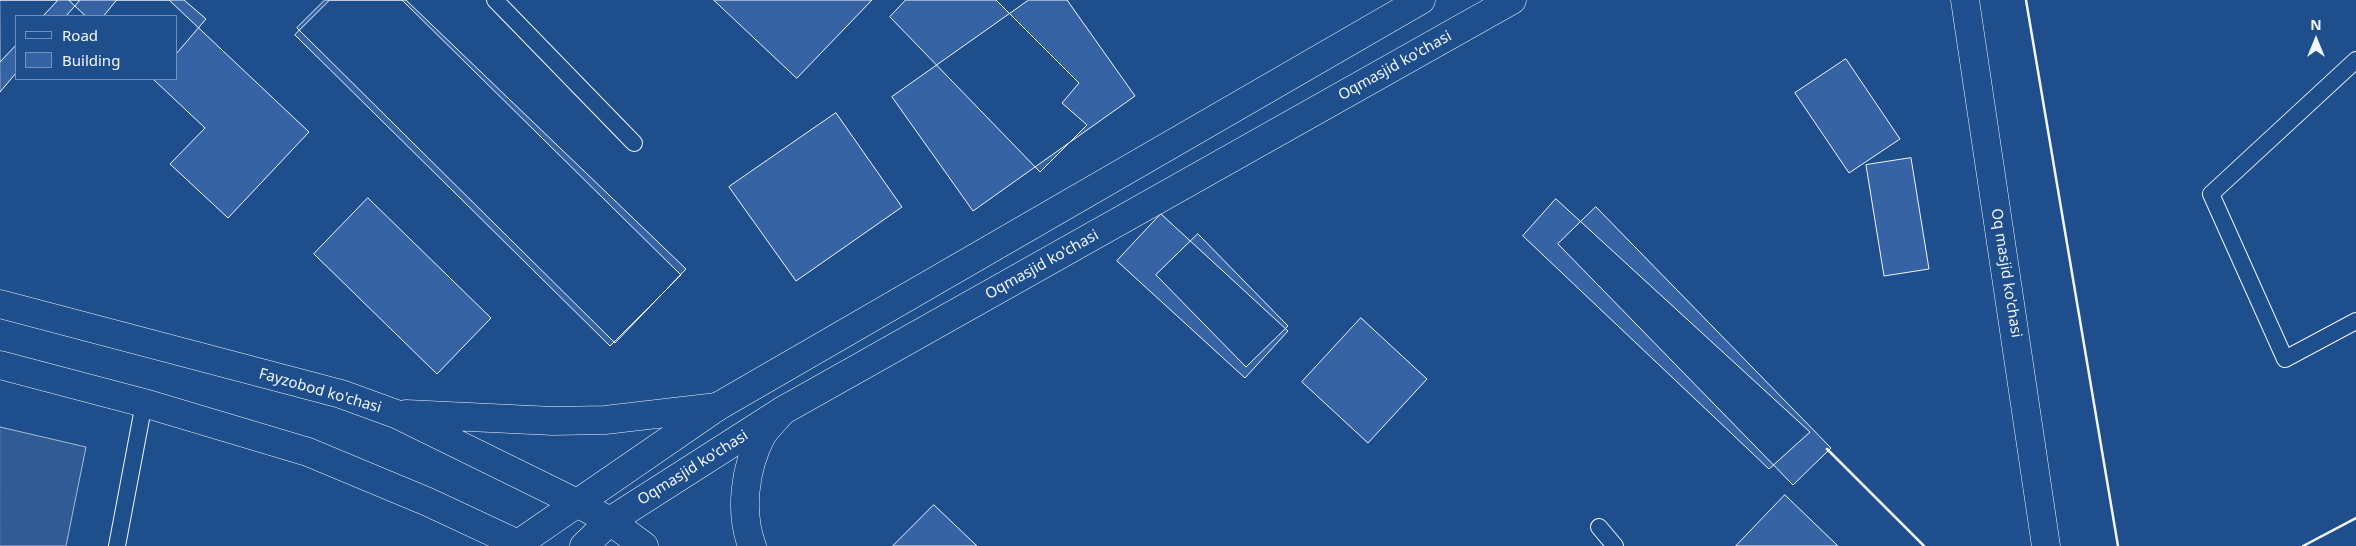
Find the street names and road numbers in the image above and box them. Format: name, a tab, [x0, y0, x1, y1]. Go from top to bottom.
street label: Oqmasjid ko'chasi	[1335, 27, 1455, 105]
street label: Oq masjid ko'chasi	[1987, 207, 2025, 339]
street label: Oqmasjid ko'chasi	[982, 226, 1102, 304]
street label: Fayzobod ko'chasi	[257, 365, 383, 417]
street label: Oqmasjid ko'chasi	[634, 427, 752, 509]

